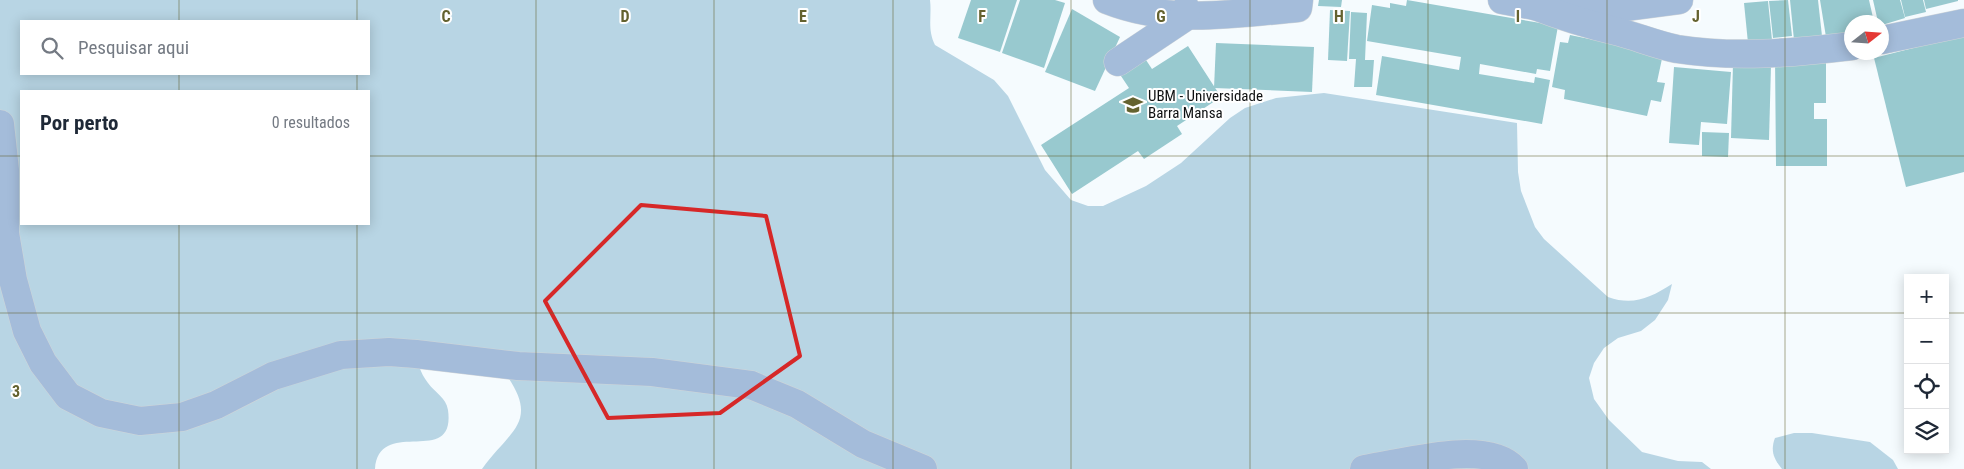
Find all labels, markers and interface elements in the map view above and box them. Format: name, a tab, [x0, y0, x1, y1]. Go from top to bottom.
text: C	[441, 7, 451, 26]
text: D	[620, 7, 630, 26]
text: E	[799, 7, 807, 26]
text: F	[978, 7, 986, 26]
text: G	[1156, 7, 1166, 26]
text: H	[1334, 7, 1344, 26]
text: I	[1516, 7, 1520, 26]
text: J	[1692, 7, 1700, 26]
north arrow	[1844, 15, 1889, 60]
search box	[20, 20, 370, 75]
icon: search	[38, 34, 66, 62]
text: Pesquisar aqui	[78, 36, 189, 59]
place label: UBM - Universidade Barra Mansa	[1148, 87, 1263, 122]
school or university icon: UBM - Universidade Barra Mansa	[1122, 94, 1144, 116]
text: Por perto	[40, 111, 119, 135]
text: 0 resultados	[272, 113, 350, 132]
map controls	[1904, 274, 1949, 454]
button: +	[1904, 274, 1949, 319]
button: −	[1904, 319, 1949, 364]
button: locate	[1904, 364, 1949, 409]
text: 3	[12, 382, 20, 401]
button: layers	[1904, 409, 1949, 454]

